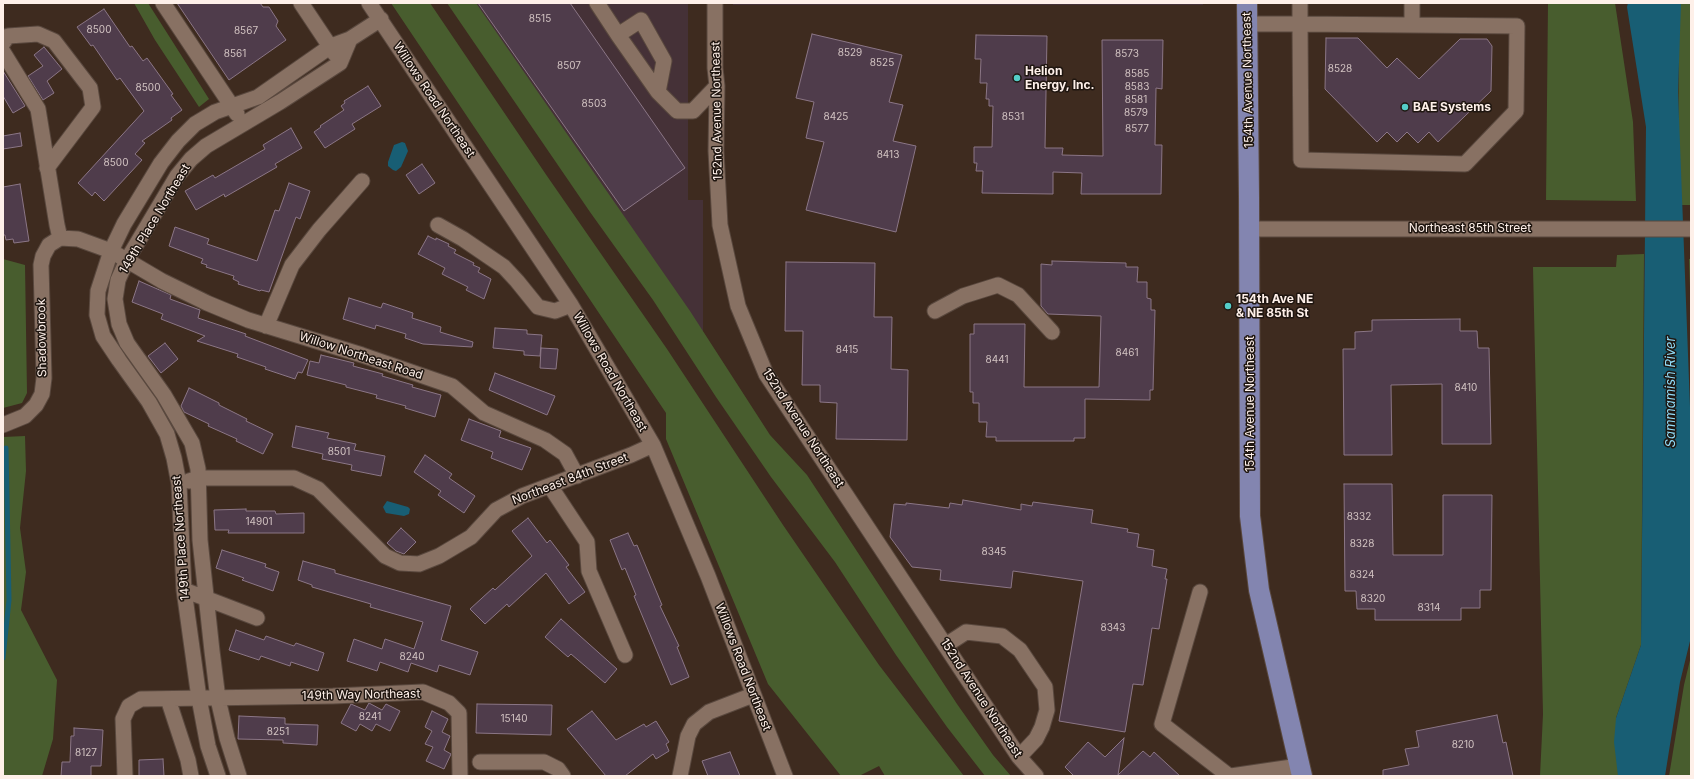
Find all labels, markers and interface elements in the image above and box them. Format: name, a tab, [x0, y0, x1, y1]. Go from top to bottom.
street label: 154th Avenue Northeast	[1240, 12, 1256, 148]
house number: 8515	[529, 13, 551, 25]
house number: 8500	[87, 24, 111, 36]
house number: 8567	[234, 25, 258, 37]
street label: Willows Road Northeast	[390, 40, 478, 160]
street label: 152nd Avenue Northeast	[709, 41, 725, 181]
house number: 8529	[838, 47, 862, 59]
house number: 8561	[224, 48, 246, 60]
house number: 8573	[1115, 48, 1139, 60]
house number: 8525	[870, 57, 894, 69]
house number: 8507	[557, 60, 581, 72]
house number: 8528	[1328, 63, 1352, 75]
place label: Helion Energy, Inc.	[1025, 64, 1095, 92]
house number: 8585	[1125, 68, 1149, 80]
marker: Helion Energy, Inc.	[1012, 73, 1022, 83]
house number: 8583	[1125, 81, 1149, 93]
house number: 8500	[136, 82, 160, 94]
house number: 8581	[1125, 94, 1147, 106]
house number: 8503	[582, 98, 606, 110]
place label: BAE Systems	[1413, 100, 1491, 114]
marker: BAE Systems	[1400, 102, 1410, 112]
house number: 8579	[1124, 107, 1148, 119]
house number: 8425	[824, 111, 848, 123]
house number: 8531	[1002, 111, 1024, 123]
house number: 8577	[1125, 123, 1149, 135]
house number: 8413	[877, 149, 899, 161]
house number: 8500	[104, 157, 128, 169]
street label: 149th Place Northeast	[117, 162, 193, 276]
street label: Northeast 85th Street	[1409, 221, 1531, 235]
place label: 154th Ave NE & NE 85th St	[1236, 292, 1313, 320]
street label: Shadowbrook	[34, 299, 50, 377]
marker: 154th Ave NE & NE 85th St	[1223, 301, 1233, 311]
street label: Willows Road Northeast	[570, 310, 650, 434]
street label: Willow Northeast Road	[297, 329, 425, 383]
street label: 154th Avenue Northeast	[1243, 336, 1257, 472]
water label: Sammamish River	[1663, 337, 1679, 447]
house number: 8415	[836, 344, 858, 356]
house number: 8461	[1116, 347, 1138, 359]
house number: 8441	[986, 354, 1008, 366]
street label: 152nd Avenue Northeast	[759, 366, 847, 490]
house number: 8410	[1455, 382, 1477, 394]
house number: 8501	[328, 446, 350, 458]
street label: Northeast 84th Street	[510, 450, 630, 508]
street label: 149th Place Northeast	[169, 475, 193, 601]
house number: 8332	[1347, 511, 1371, 523]
house number: 14901	[245, 516, 273, 528]
house number: 8328	[1350, 538, 1374, 550]
house number: 8345	[982, 546, 1006, 558]
house number: 8324	[1350, 569, 1374, 581]
house number: 8320	[1361, 593, 1385, 605]
street label: Willows Road Northeast	[712, 601, 774, 733]
house number: 8314	[1418, 602, 1440, 614]
house number: 8343	[1100, 622, 1126, 634]
street label: 152nd Avenue Northeast	[937, 636, 1025, 760]
house number: 8240	[400, 651, 424, 663]
street label: 149th Way Northeast	[302, 687, 420, 703]
house number: 8241	[359, 711, 381, 723]
house number: 15140	[501, 713, 527, 725]
house number: 8251	[267, 726, 289, 738]
house number: 8210	[1452, 739, 1474, 751]
house number: 8127	[75, 747, 97, 759]

